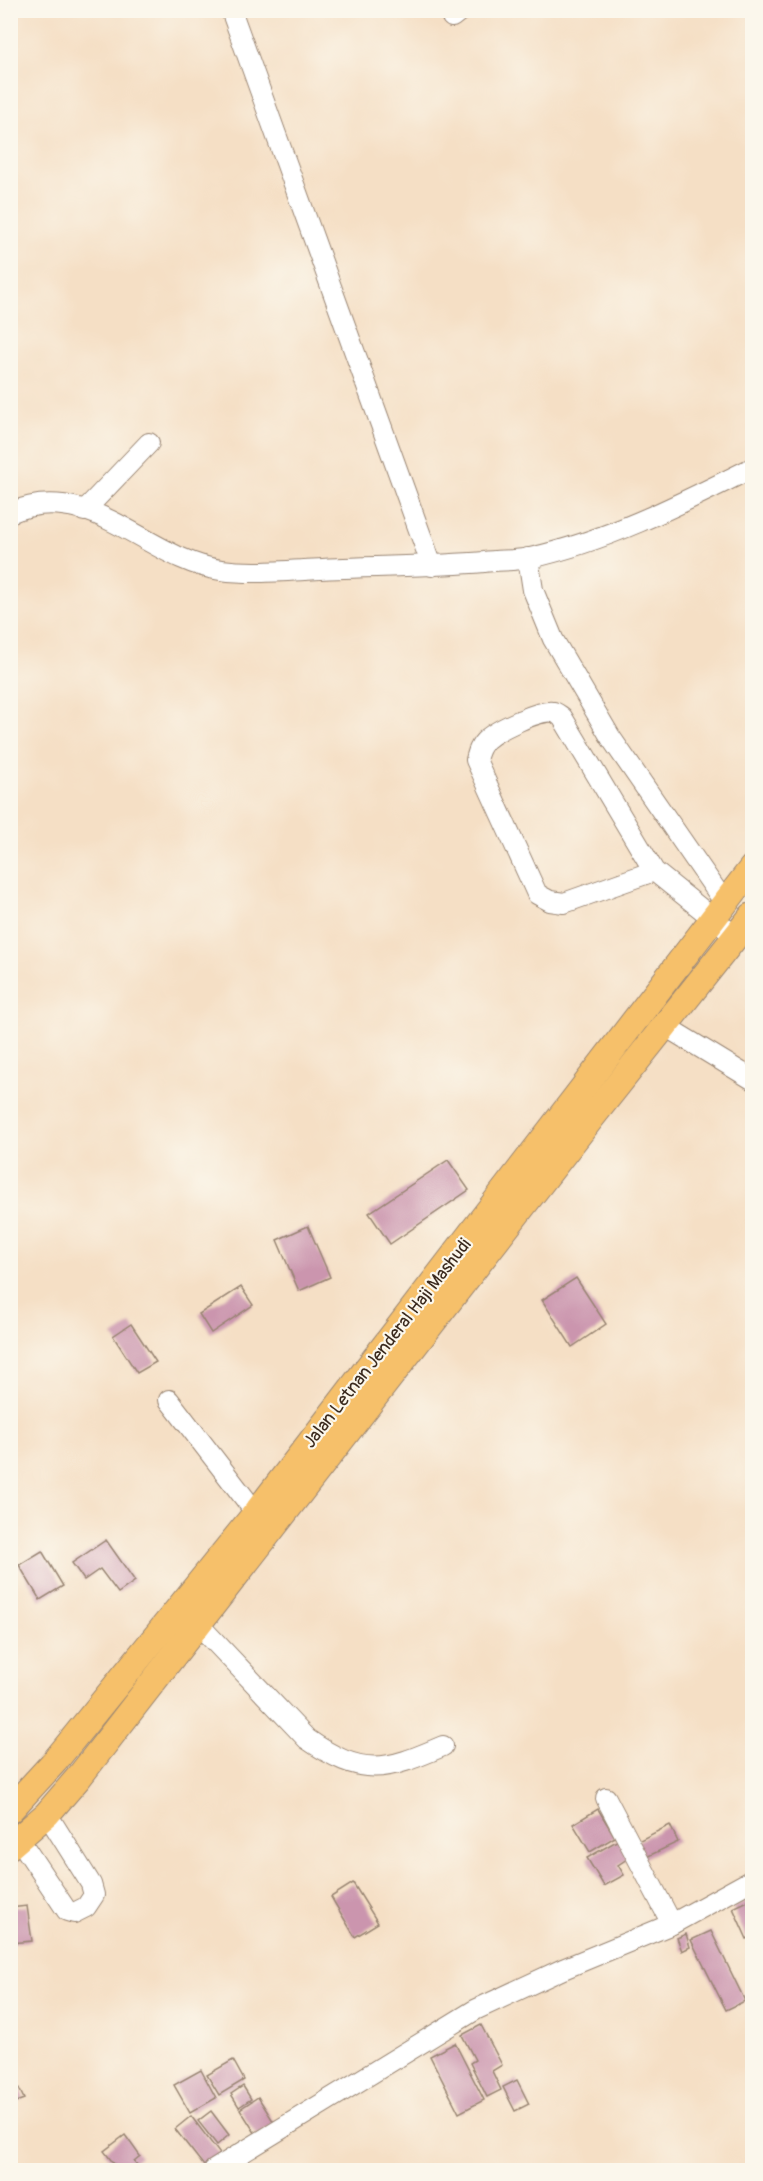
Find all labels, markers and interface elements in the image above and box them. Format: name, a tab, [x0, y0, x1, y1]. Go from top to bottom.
street label: Jalan Letnan Jenderal Haji Mashudi	[298, 1234, 476, 1453]

